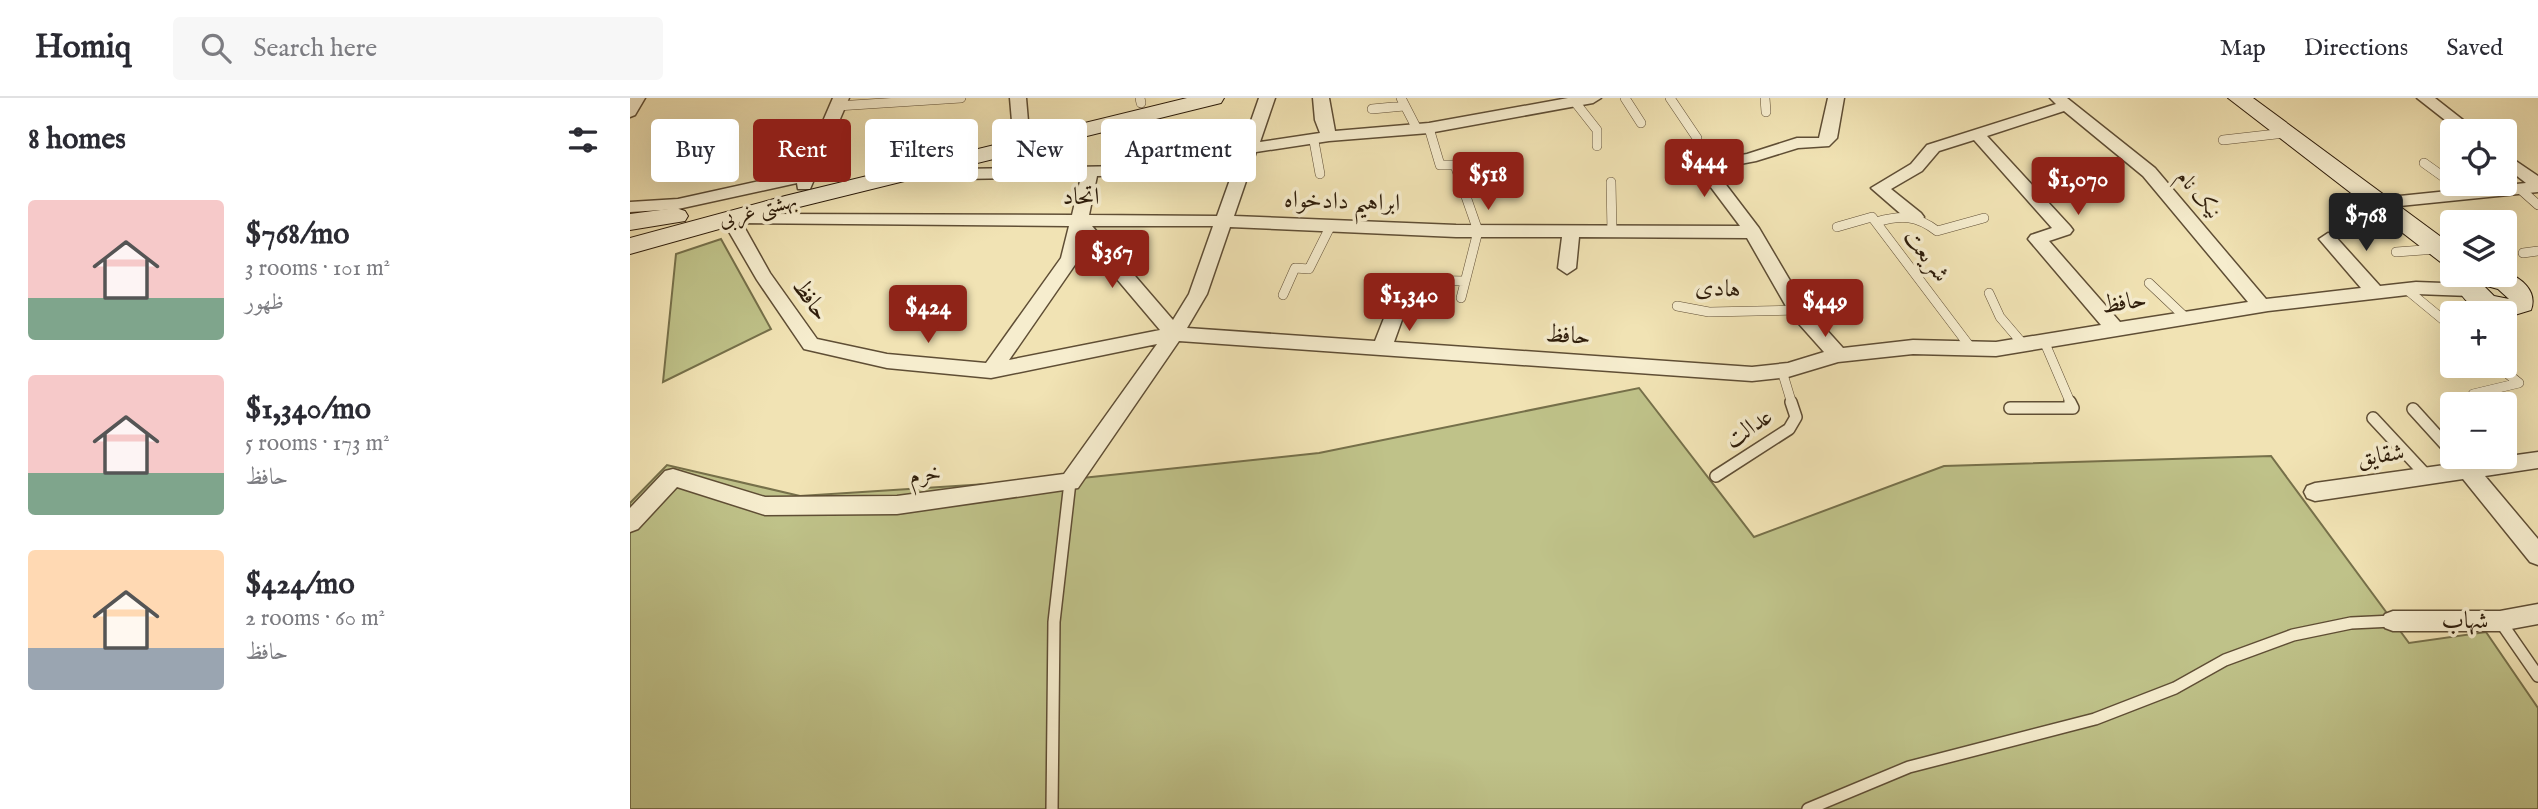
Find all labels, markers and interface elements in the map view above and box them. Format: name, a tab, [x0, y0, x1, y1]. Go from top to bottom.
search box	[173, 17, 663, 80]
text: Homiq	[35, 27, 131, 69]
icon: search	[197, 29, 235, 67]
text: Search here	[253, 32, 377, 65]
text: Map	[2220, 33, 2266, 64]
text: Directions	[2304, 33, 2408, 64]
text: Saved	[2446, 33, 2503, 64]
chip: Buy	[651, 119, 739, 182]
chip: Rent	[753, 119, 851, 182]
chip: Filters	[865, 119, 978, 182]
chip: New	[992, 119, 1087, 182]
chip: Apartment	[1101, 119, 1256, 182]
map controls	[2440, 119, 2517, 469]
button: locate	[2440, 119, 2517, 196]
text: 8 homes	[28, 121, 126, 159]
icon: filters	[564, 121, 602, 159]
pin: $444	[1663, 140, 1745, 199]
text: $444	[1681, 147, 1727, 176]
pin: $518	[1447, 152, 1529, 212]
pin: $1,070	[2021, 158, 2135, 217]
text: $518	[1469, 160, 1507, 189]
text: $1,070	[2048, 165, 2108, 194]
street label: نیک نام	[2167, 165, 2226, 227]
street label: اتحاد	[1063, 182, 1099, 213]
street label: ابراهیم دادخواه	[1283, 184, 1401, 227]
street label: بهشتی غربی	[716, 188, 800, 234]
pin: $768	[2325, 194, 2407, 253]
text: $768	[2345, 201, 2387, 230]
button: layers	[2440, 210, 2517, 287]
text: $768/mo	[245, 216, 350, 254]
street label: شریعت	[1896, 223, 1956, 289]
icon: home	[84, 228, 168, 312]
pin: $367	[1071, 230, 1153, 290]
text: $367	[1091, 238, 1133, 267]
text: 3 rooms · 101 m²	[245, 254, 390, 283]
street label: هادی	[1694, 272, 1742, 306]
street label: حافظ	[784, 273, 836, 327]
pin: $1,340	[1352, 274, 1466, 333]
pin: $449	[1784, 280, 1866, 339]
text: $1,340	[1380, 281, 1438, 310]
street label: حافظ	[2099, 284, 2149, 322]
pin: $424	[887, 286, 969, 345]
text: $449	[1802, 287, 1848, 316]
text: ظهور	[245, 288, 284, 317]
text: $424	[905, 293, 951, 322]
button: +	[2440, 301, 2517, 378]
street label: حافظ	[1544, 319, 1592, 353]
text: $1,340/mo	[245, 391, 371, 429]
button: −	[2440, 392, 2517, 469]
street label: عدالت	[1719, 402, 1779, 456]
icon: home	[84, 403, 168, 487]
text: 5 rooms · 173 m²	[245, 429, 390, 458]
street label: شقایق	[2355, 437, 2407, 475]
street label: خرم	[907, 457, 944, 497]
text: حافظ	[245, 463, 288, 492]
text: $424/mo	[245, 566, 355, 604]
icon: home	[84, 578, 168, 662]
text: 2 rooms · 60 m²	[245, 604, 385, 633]
street label: شهاب	[2441, 606, 2489, 637]
text: حافظ	[245, 638, 288, 667]

